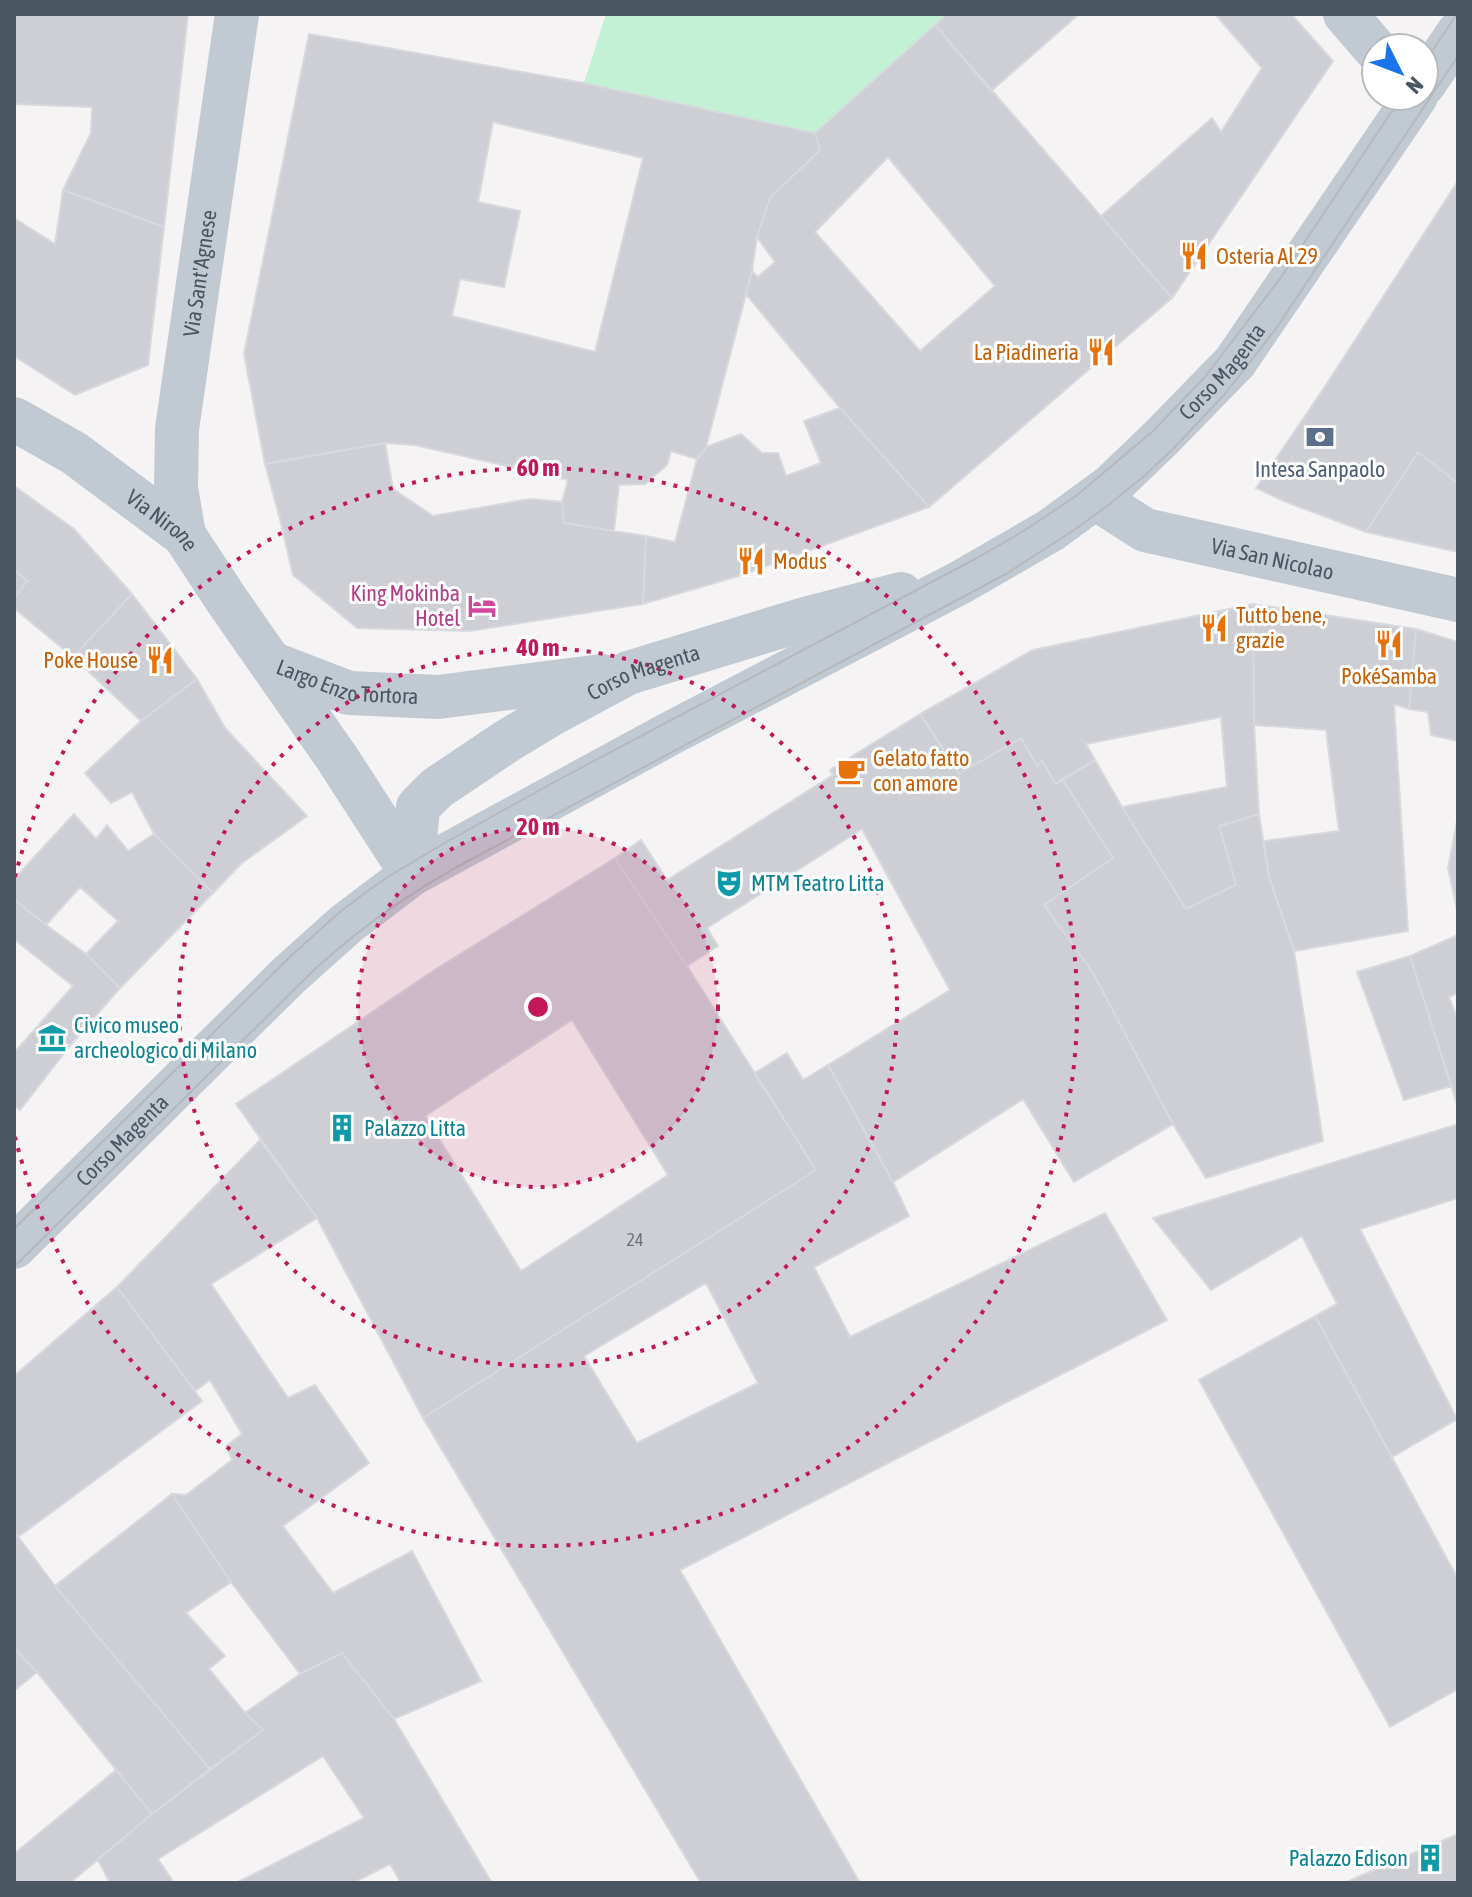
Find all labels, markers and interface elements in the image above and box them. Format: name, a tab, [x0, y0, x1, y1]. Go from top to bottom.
north arrow	[1360, 32, 1440, 112]
text: N	[1401, 72, 1429, 99]
street label: Via Sant'Agnese	[177, 208, 222, 338]
restaurant icon: Osteria Al 29	[1179, 241, 1209, 271]
place label: Osteria Al 29	[1216, 243, 1318, 269]
street label: Corso Magenta	[1173, 318, 1270, 425]
restaurant icon: La Piadineria	[1086, 337, 1116, 367]
place label: La Piadineria	[974, 339, 1079, 365]
bank icon: Intesa Sanpaolo	[1305, 422, 1335, 452]
text: 60 m	[516, 454, 560, 481]
place label: Intesa Sanpaolo	[1255, 456, 1385, 482]
street label: Via Nirone	[121, 484, 204, 556]
street label: Via San Nicolao	[1209, 532, 1336, 585]
restaurant icon: Modus	[736, 546, 766, 576]
place label: Modus	[773, 548, 827, 574]
place label: King Mokinba Hotel	[351, 580, 460, 631]
hotel icon: King Mokinba Hotel	[467, 591, 497, 621]
place label: Tutto bene, grazie	[1236, 602, 1326, 653]
restaurant icon: Tutto bene, grazie	[1199, 613, 1229, 643]
restaurant icon: PokéSamba	[1374, 629, 1404, 659]
text: 40 m	[515, 634, 560, 661]
street label: Corso Magenta	[582, 639, 703, 706]
restaurant icon: Poke House	[145, 645, 175, 675]
place label: Poke House	[43, 647, 138, 673]
street label: Largo Enzo Tortora	[273, 653, 419, 709]
place label: PokéSamba	[1341, 663, 1437, 689]
place label: Gelato fatto con amore	[873, 745, 969, 796]
cafe icon: Gelato fatto con amore	[836, 756, 866, 786]
text: 20 m	[516, 813, 560, 840]
theatre icon: MTM Teatro Litta	[714, 868, 744, 898]
place label: MTM Teatro Litta	[751, 870, 884, 896]
centre of rings	[524, 993, 552, 1021]
place label: Civico museo archeologico di Milano	[74, 1012, 257, 1063]
museum icon: Civico museo archeologico di Milano	[37, 1023, 67, 1053]
street label: Corso Magenta	[71, 1089, 174, 1191]
building icon: Palazzo Litta	[327, 1113, 357, 1143]
place label: Palazzo Litta	[364, 1115, 466, 1141]
house number: 24	[627, 1229, 643, 1250]
building icon: Palazzo Edison	[1415, 1843, 1445, 1873]
place label: Palazzo Edison	[1289, 1845, 1408, 1871]

